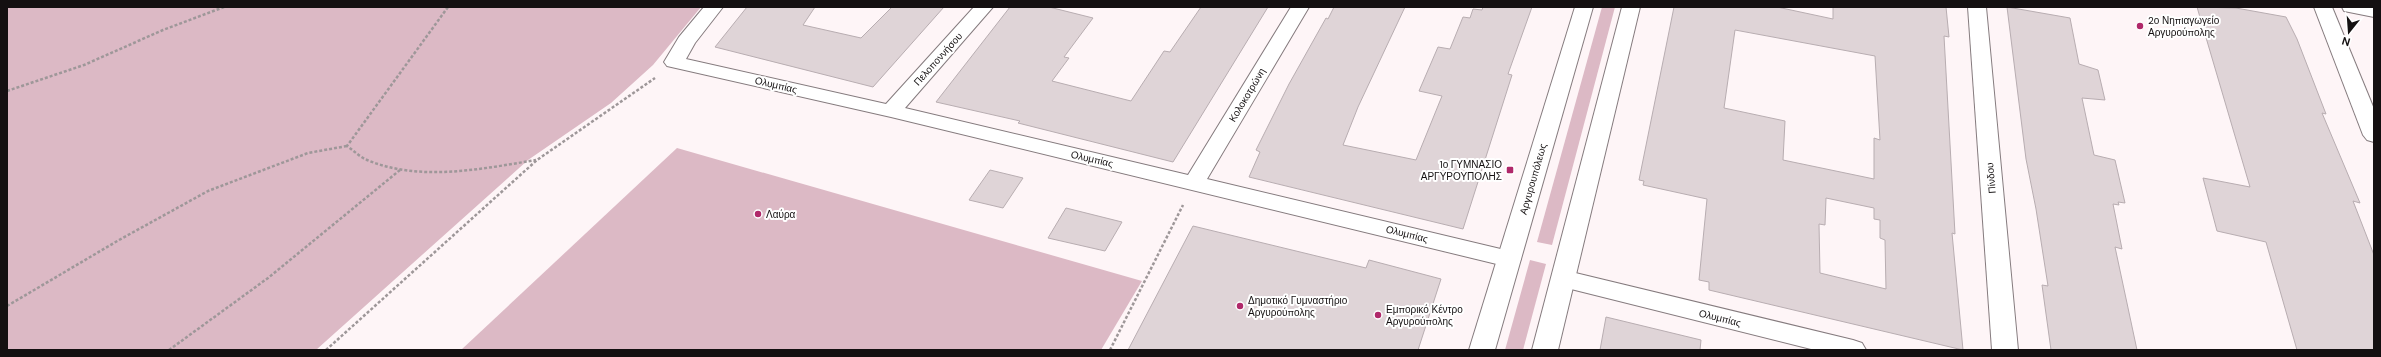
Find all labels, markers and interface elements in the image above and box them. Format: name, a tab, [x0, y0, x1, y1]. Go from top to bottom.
north arrow	[2329, 12, 2369, 52]
place label: 2ο Νηπιαγωγείο Αργυρούπολης	[2148, 14, 2220, 39]
marker: 2ο Νηπιαγωγείο Αργυρούπολης	[2135, 21, 2145, 31]
street label: Πελοποννήσου	[911, 30, 965, 88]
text: N	[2340, 34, 2352, 49]
street label: Κολοκοτρώνη	[1226, 66, 1268, 124]
street label: Ολυμπίας	[754, 74, 799, 96]
street label: Αργυρουπόλεως	[1517, 142, 1549, 216]
street label: Ολυμπίας	[1070, 148, 1115, 170]
place label: 1ο ΓΥΜΝΑΣΙΟ ΑΡΓΥΡΟΥΠΟΛΗΣ	[1421, 158, 1502, 183]
street label: Πίνδου	[1983, 162, 1999, 194]
marker: 1ο ΓΥΜΝΑΣΙΟ ΑΡΓΥΡΟΥΠΟΛΗΣ	[1505, 165, 1515, 175]
place label: Λαύρα	[766, 208, 796, 221]
marker: Λαύρα	[753, 209, 763, 219]
street label: Ολυμπίας	[1385, 222, 1430, 246]
place label: Δημοτικό Γυμναστήριο Αργυρούπολης	[1248, 294, 1348, 319]
marker: Δημοτικό Γυμναστήριο Αργυρούπολης	[1235, 301, 1245, 311]
place label: Εμπορικό Κέντρο Αργυρούπολης	[1386, 303, 1463, 328]
street label: Ολυμπίας	[1698, 306, 1743, 330]
marker: Εμπορικό Κέντρο Αργυρούπολης	[1373, 310, 1383, 320]

